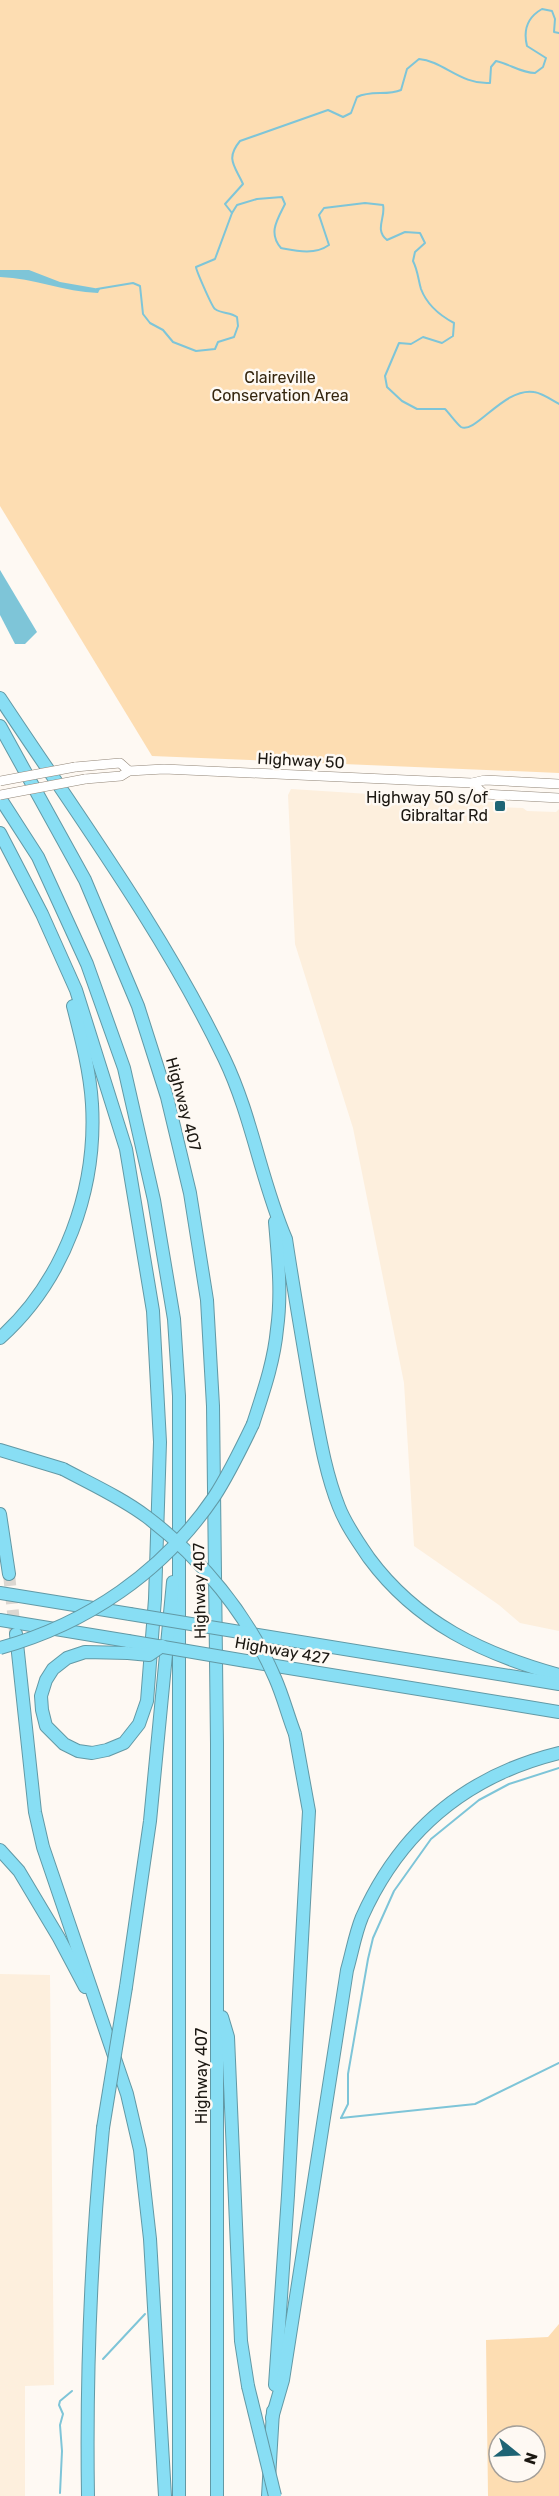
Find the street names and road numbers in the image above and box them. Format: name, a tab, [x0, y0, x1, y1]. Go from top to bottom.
street label: Highway 50	[257, 749, 345, 772]
street label: Highway 407	[162, 1055, 205, 1153]
street label: Highway 407	[189, 1543, 210, 1639]
street label: Highway 427	[233, 1633, 331, 1668]
street label: Highway 407	[192, 2028, 211, 2124]

